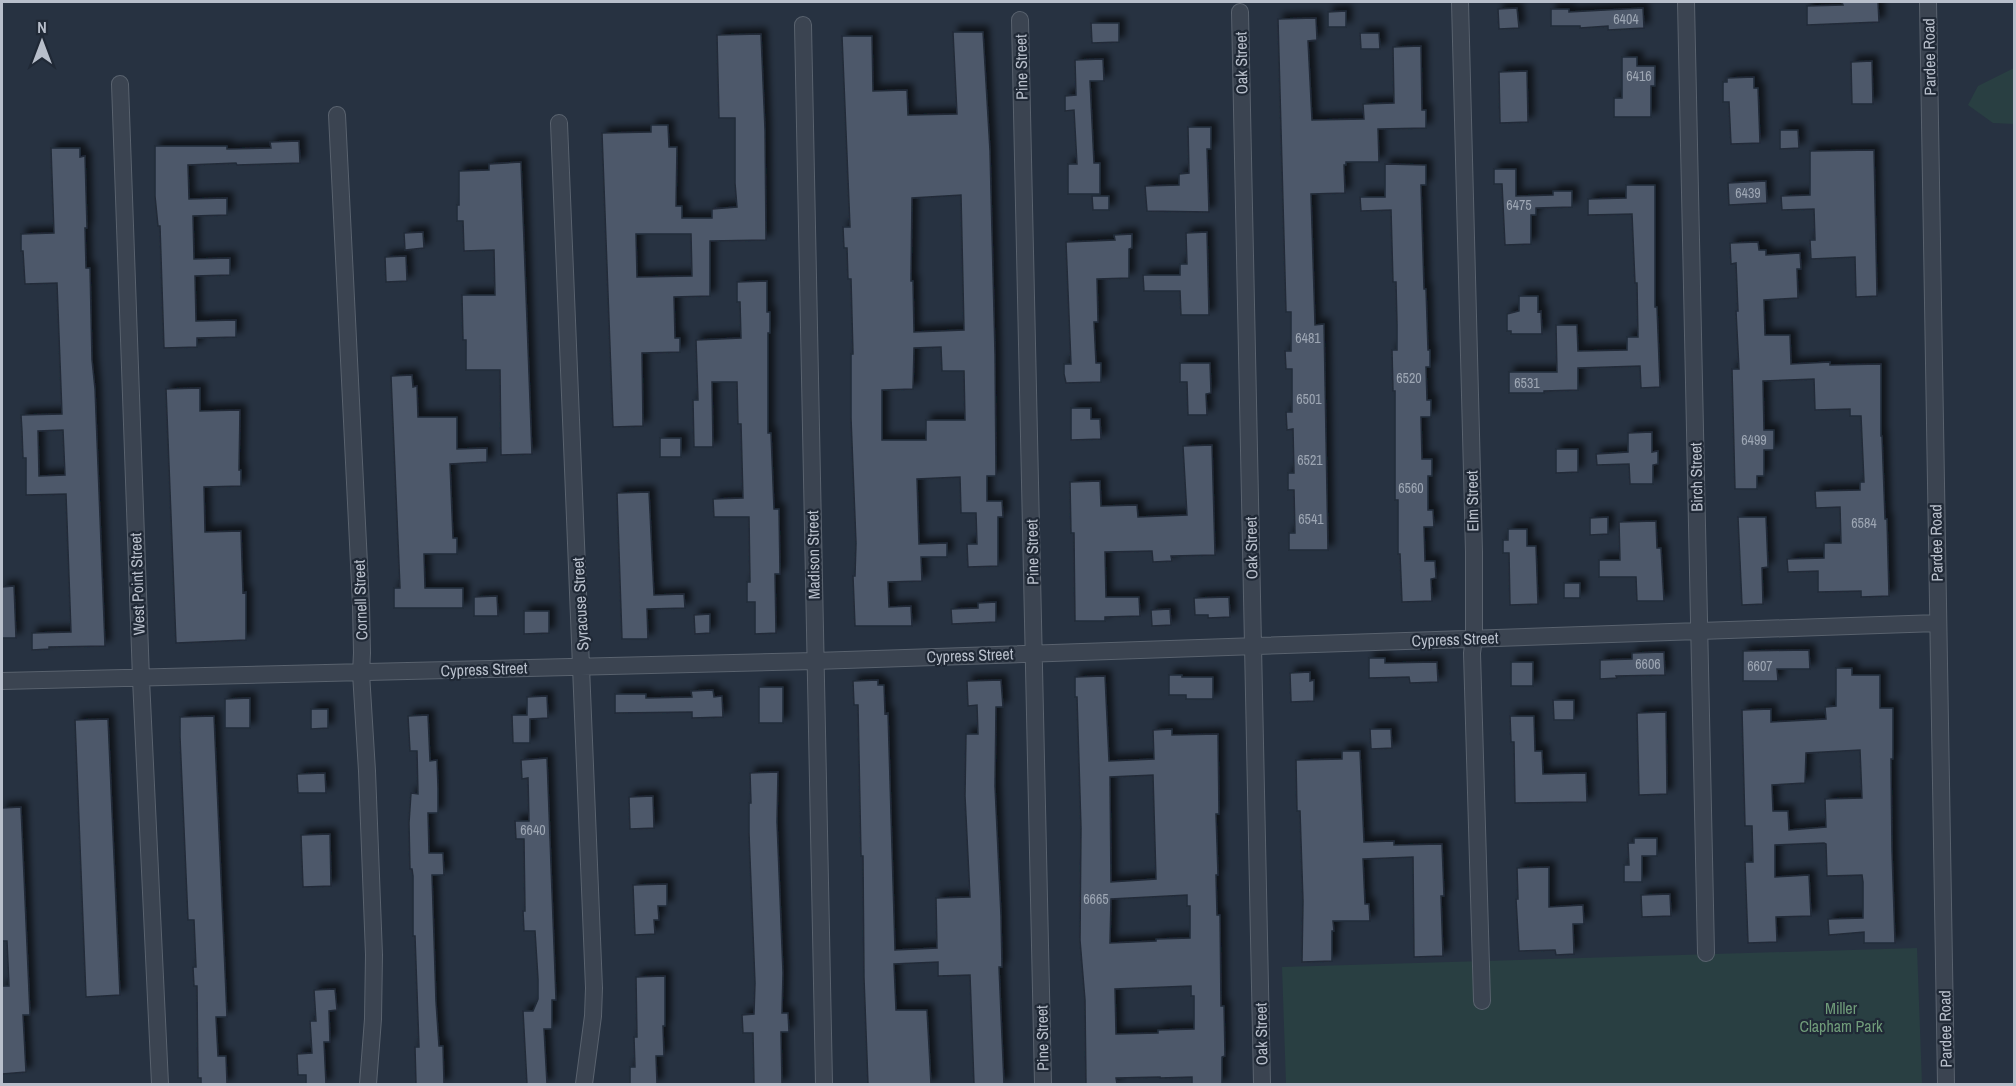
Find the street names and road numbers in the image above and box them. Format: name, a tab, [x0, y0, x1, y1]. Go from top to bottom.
street label: Pardee Road	[1917, 18, 1941, 96]
street label: Oak Street	[1229, 31, 1253, 95]
street label: Pine Street	[1009, 34, 1033, 100]
street label: Birch Street	[1684, 442, 1708, 512]
street label: Elm Street	[1460, 470, 1484, 532]
street label: Pardee Road	[1924, 504, 1948, 582]
street label: Madison Street	[801, 510, 825, 600]
street label: Oak Street	[1239, 516, 1263, 580]
street label: Pine Street	[1020, 519, 1044, 585]
street label: West Point Street	[124, 532, 150, 636]
street label: Syracuse Street	[567, 556, 593, 651]
street label: Cornell Street	[348, 559, 372, 640]
street label: Cypress Street	[1411, 626, 1499, 652]
street label: Cypress Street	[926, 642, 1014, 668]
street label: Cypress Street	[440, 656, 528, 682]
street label: Pardee Road	[1933, 990, 1957, 1068]
street label: Oak Street	[1249, 1002, 1273, 1066]
street label: Pine Street	[1030, 1005, 1054, 1071]

